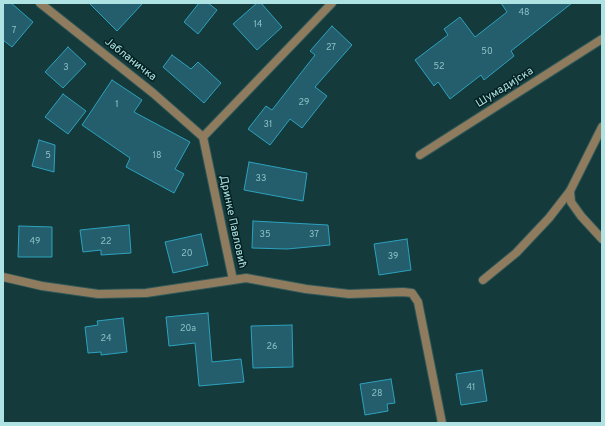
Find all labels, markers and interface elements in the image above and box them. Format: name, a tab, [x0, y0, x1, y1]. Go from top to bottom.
house number: 48	[518, 8, 530, 18]
house number: 14	[254, 20, 262, 30]
house number: 7	[12, 26, 16, 36]
street label: Јабланичка	[101, 36, 159, 84]
house number: 27	[326, 43, 336, 53]
house number: 50	[481, 47, 493, 57]
house number: 52	[433, 62, 445, 72]
house number: 3	[63, 63, 69, 73]
street label: Шумадијска	[474, 65, 536, 111]
house number: 29	[299, 98, 309, 108]
house number: 1	[115, 100, 119, 110]
house number: 31	[264, 120, 272, 130]
house number: 5	[45, 151, 51, 161]
house number: 18	[153, 151, 161, 161]
street label: Дринке Павловић	[216, 174, 248, 270]
house number: 33	[256, 174, 266, 184]
house number: 35	[259, 230, 271, 240]
house number: 37	[309, 230, 319, 240]
house number: 49	[30, 237, 40, 247]
house number: 22	[100, 237, 112, 247]
house number: 20	[181, 249, 193, 259]
house number: 39	[388, 252, 398, 262]
house number: 20a	[180, 324, 196, 334]
house number: 24	[100, 334, 112, 344]
house number: 26	[267, 342, 277, 352]
house number: 41	[467, 383, 475, 393]
house number: 28	[371, 389, 383, 399]

